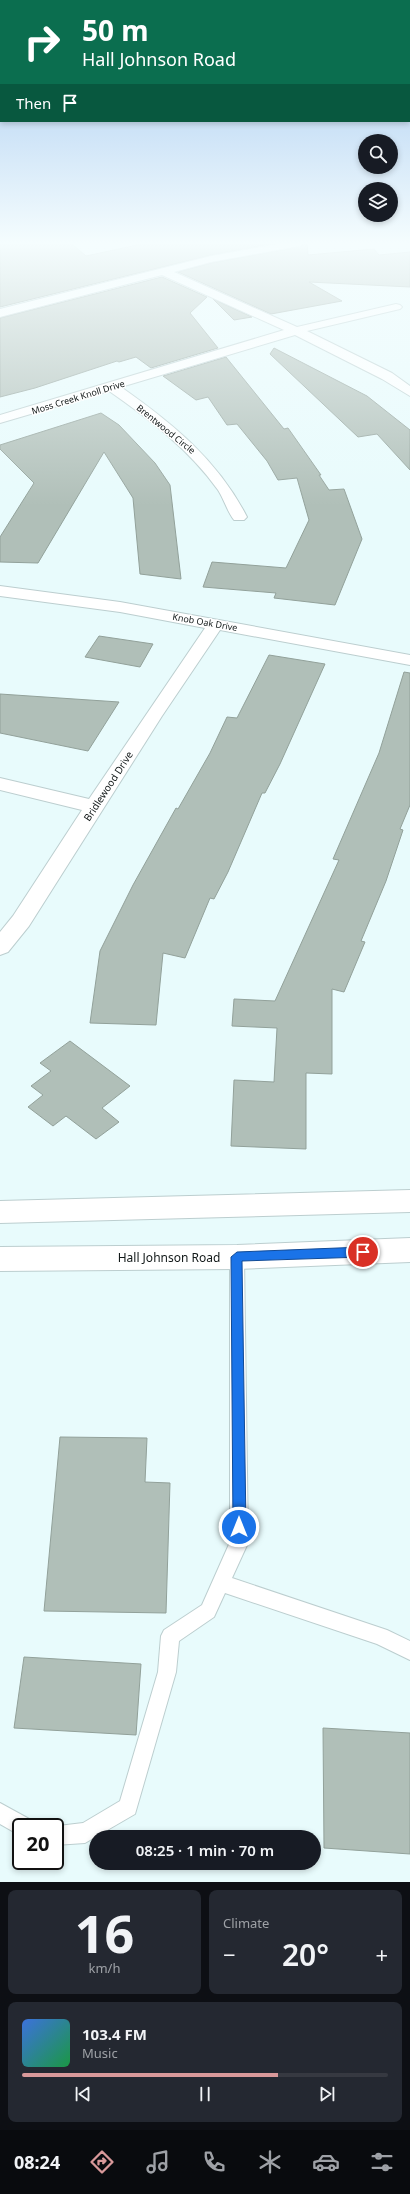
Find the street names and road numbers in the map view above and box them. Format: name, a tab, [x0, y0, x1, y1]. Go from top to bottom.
street label: Moss Creek Knoll Drive	[30, 377, 126, 417]
street label: Brentwood Circle	[134, 401, 198, 457]
street label: Knob Oak Drive	[171, 610, 239, 634]
street label: Bridlewood Drive	[80, 748, 136, 824]
street label: Hall Johnson Road	[118, 1249, 220, 1266]

